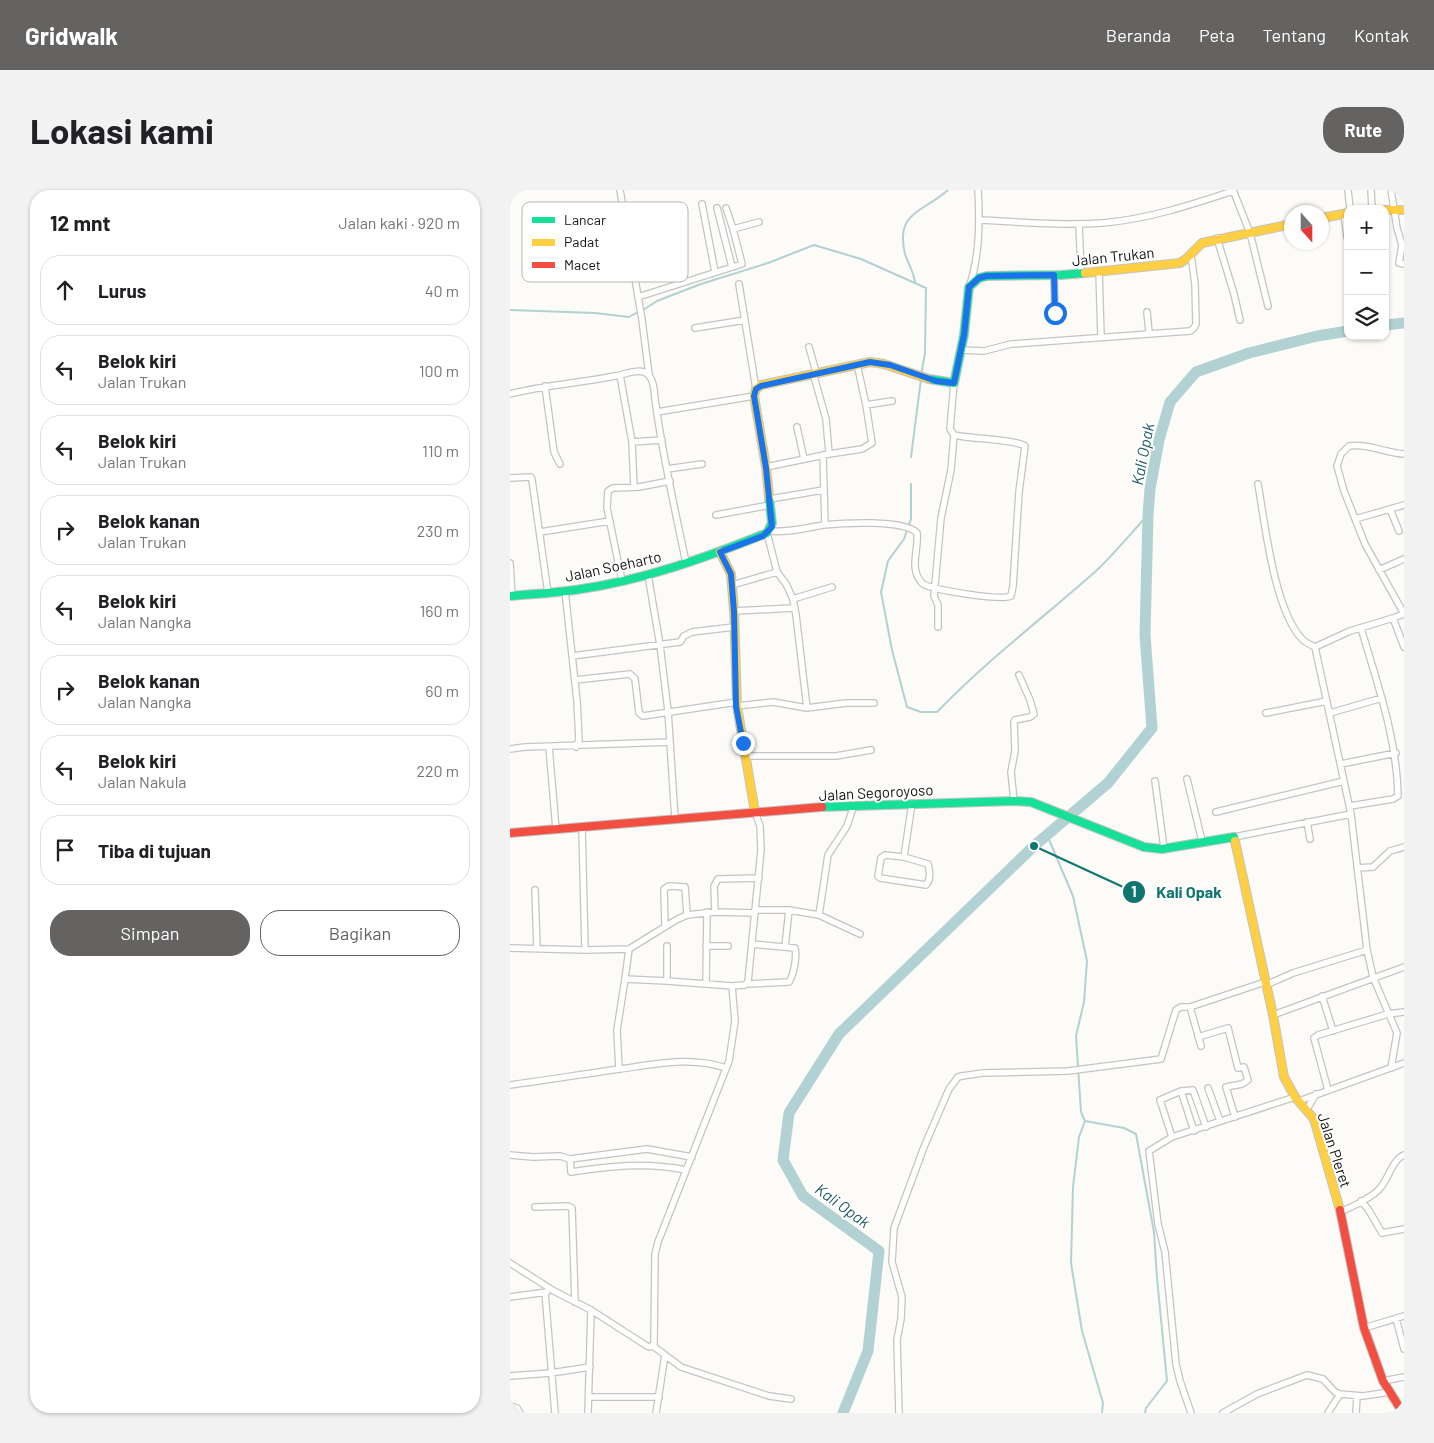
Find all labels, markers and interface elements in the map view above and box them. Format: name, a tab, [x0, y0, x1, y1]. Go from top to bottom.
text: Gridwalk	[25, 21, 118, 50]
text: Beranda	[1106, 24, 1171, 46]
text: Peta	[1199, 24, 1235, 46]
text: Tentang	[1263, 24, 1326, 46]
text: Kontak	[1354, 24, 1409, 46]
button: Rute	[1323, 107, 1404, 153]
text: Lokasi kami	[30, 109, 214, 151]
legend	[522, 202, 688, 282]
north arrow	[1284, 205, 1329, 250]
map controls	[1344, 205, 1389, 340]
button: +	[1344, 205, 1389, 250]
text: 12 mnt	[50, 210, 110, 235]
text: Lancar	[564, 211, 606, 228]
text: Jalan kaki · 920 m	[339, 213, 460, 232]
text: Padat	[564, 233, 599, 250]
street label: Jalan Trukan	[1071, 243, 1155, 269]
button: −	[1344, 250, 1389, 295]
text: Macet	[564, 256, 601, 273]
icon: ahead	[51, 276, 79, 304]
text: Lurus	[98, 279, 146, 302]
text: 40 m	[425, 281, 459, 300]
button: layers	[1344, 295, 1389, 340]
route start	[1044, 302, 1067, 325]
text: Belok kiri	[98, 349, 176, 372]
icon: left	[51, 356, 79, 384]
text: 100 m	[419, 361, 459, 380]
text: Jalan Trukan	[98, 372, 186, 391]
water label: Kali Opak	[1127, 421, 1157, 487]
text: Belok kiri	[98, 429, 176, 452]
icon: left	[51, 436, 79, 464]
text: 110 m	[422, 441, 459, 460]
text: Jalan Trukan	[98, 452, 186, 471]
text: Belok kanan	[98, 509, 200, 532]
icon: right	[51, 516, 79, 544]
text: 230 m	[417, 521, 459, 540]
text: Jalan Trukan	[98, 532, 186, 551]
street label: Jalan Soeharto	[563, 547, 663, 585]
text: Belok kiri	[98, 589, 176, 612]
icon: left	[51, 596, 79, 624]
text: 160 m	[420, 601, 459, 620]
text: Jalan Nangka	[98, 612, 191, 631]
text: Belok kanan	[98, 669, 200, 692]
icon: right	[51, 676, 79, 704]
text: 60 m	[425, 681, 459, 700]
text: Jalan Nangka	[98, 692, 191, 711]
route end	[732, 732, 755, 755]
text: Belok kiri	[98, 749, 176, 772]
icon: left	[51, 756, 79, 784]
text: 220 m	[416, 761, 459, 780]
text: Jalan Nakula	[98, 772, 187, 791]
street label: Jalan Segoroyoso	[818, 780, 934, 804]
icon: arrive	[51, 836, 79, 864]
text: Tiba di tujuan	[98, 839, 211, 862]
callout: Kali Opak	[1121, 876, 1232, 907]
text: 1	[1131, 882, 1137, 900]
text: Kali Opak	[1156, 882, 1222, 901]
button: Simpan	[50, 910, 250, 956]
button: Bagikan	[260, 910, 460, 956]
street label: Jalan Pleret	[1314, 1110, 1356, 1190]
water label: Kali Opak	[812, 1179, 874, 1231]

